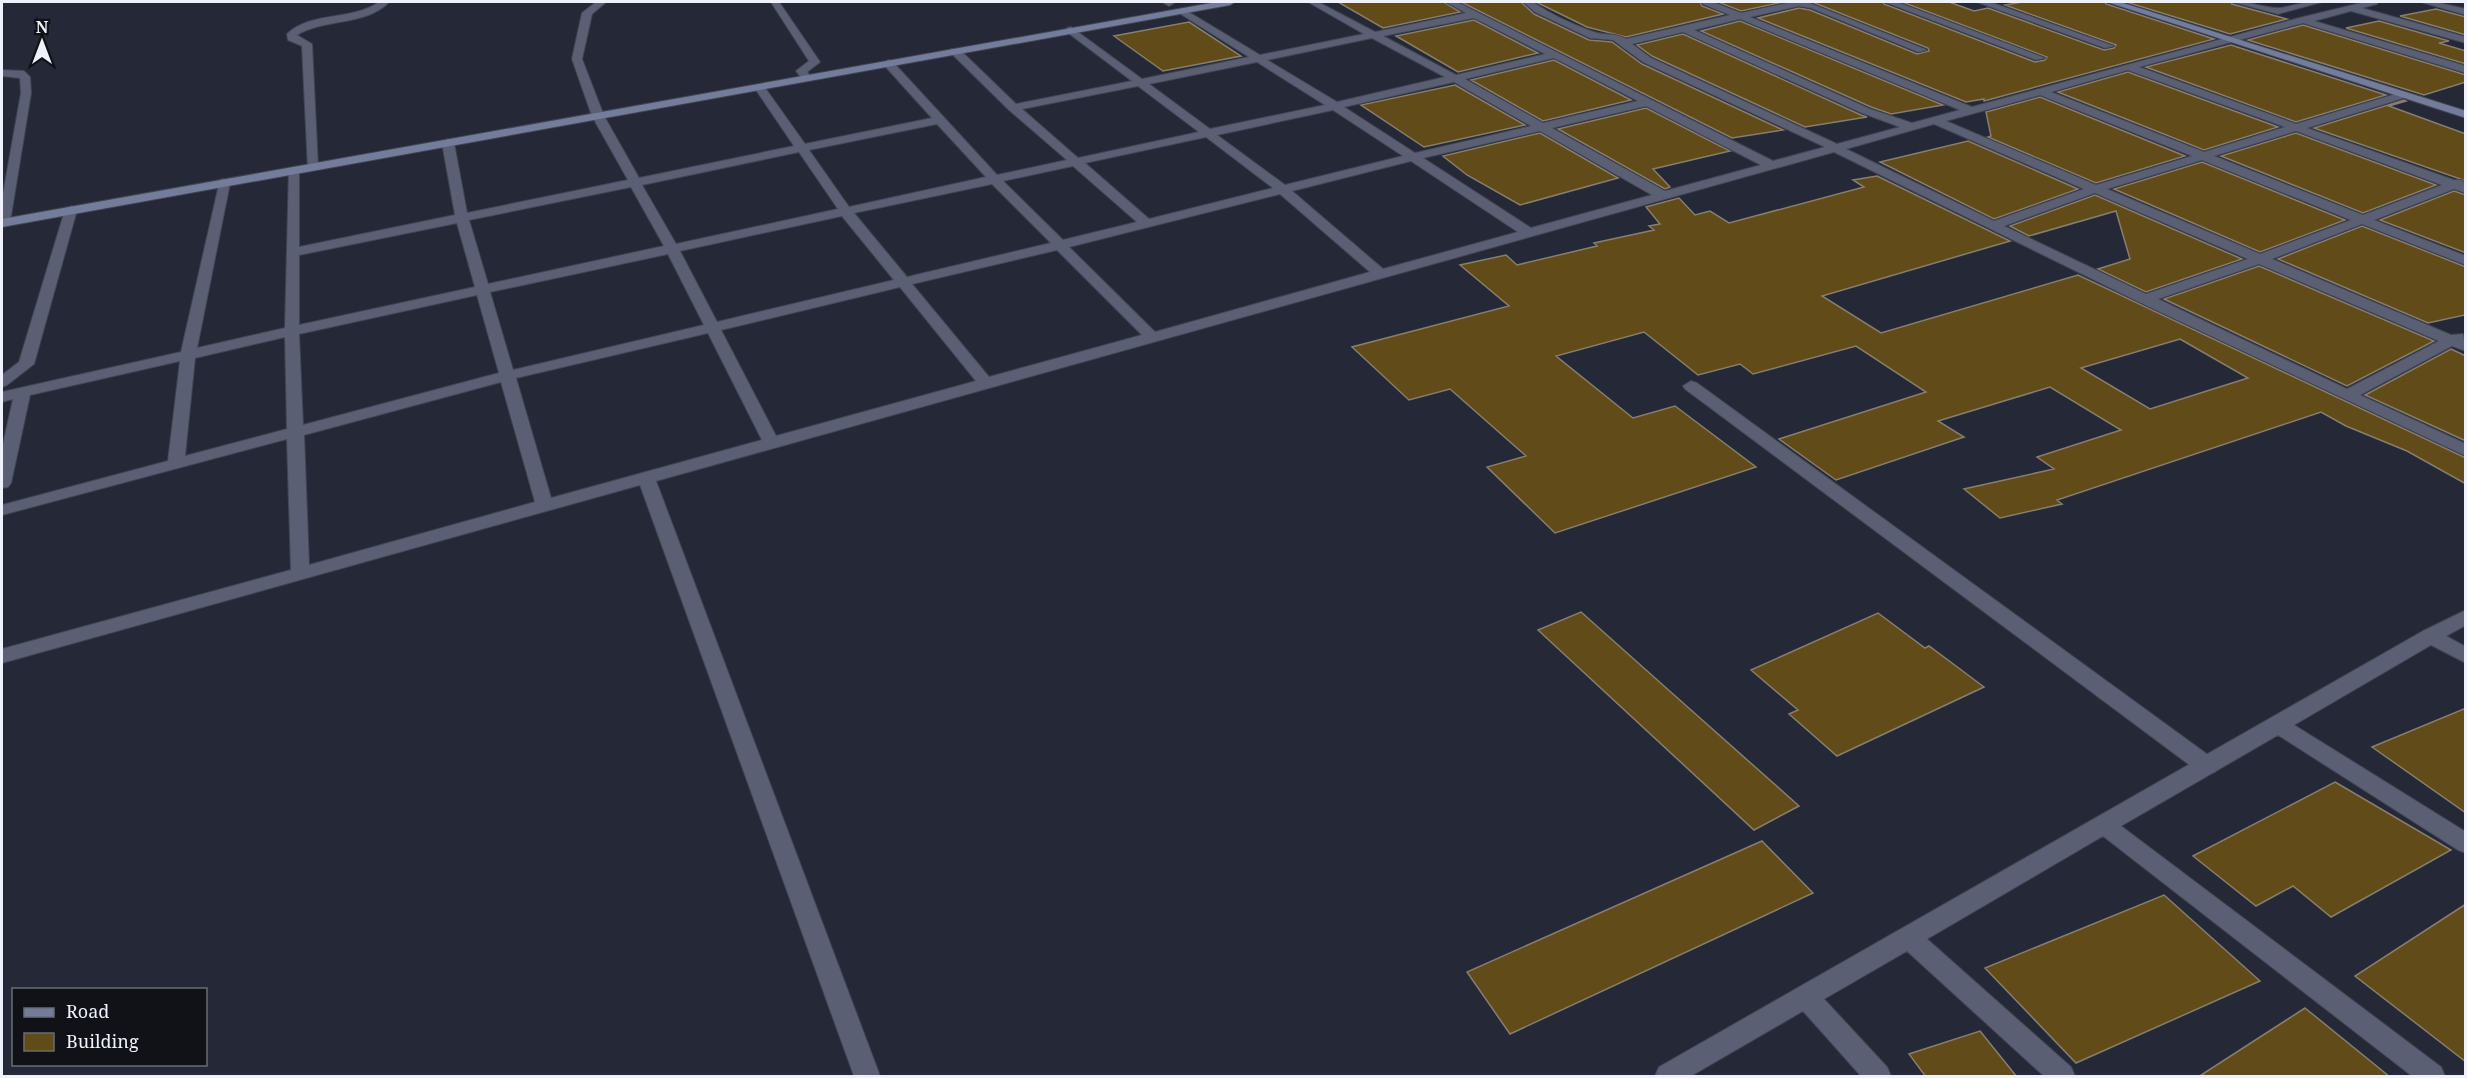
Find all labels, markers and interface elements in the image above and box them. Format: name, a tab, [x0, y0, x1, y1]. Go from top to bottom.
north arrow	[12, 12, 72, 72]
text: N	[36, 16, 49, 38]
legend	[12, 988, 207, 1066]
text: Road	[66, 999, 109, 1023]
text: Building	[66, 1029, 139, 1053]

